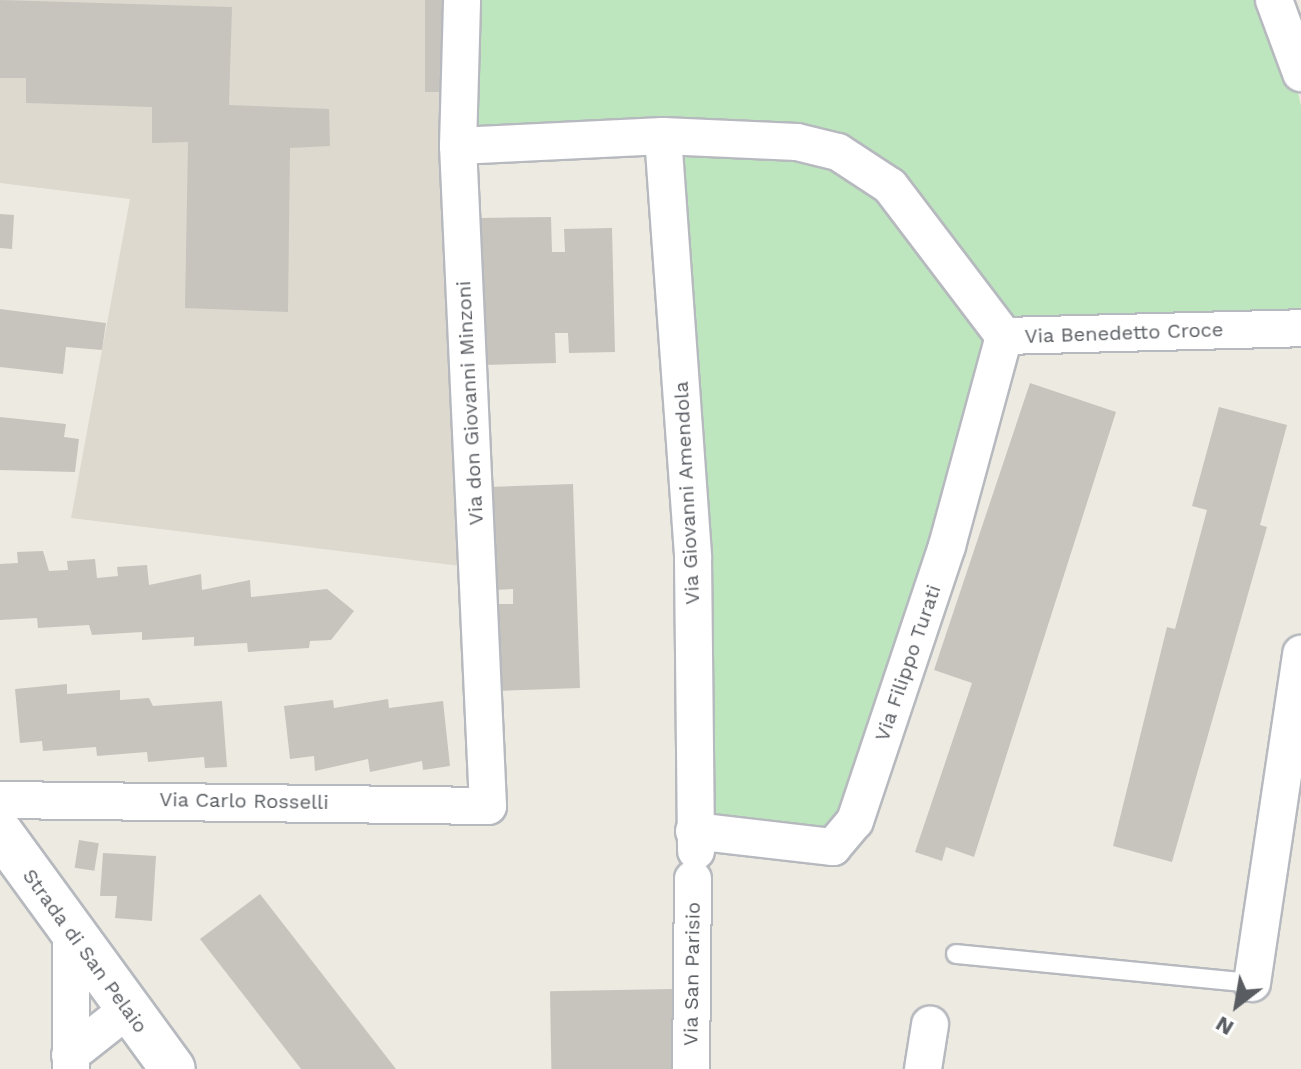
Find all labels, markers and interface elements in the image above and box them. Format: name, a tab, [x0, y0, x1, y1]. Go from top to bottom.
street label: Via don Giovanni Minzoni	[452, 280, 488, 526]
street label: Via Benedetto Croce	[1024, 318, 1224, 348]
street label: Via Giovanni Amendola	[669, 380, 705, 606]
street label: Via Filippo Turati	[870, 581, 946, 745]
street label: Via Carlo Rosselli	[159, 788, 329, 814]
street label: Strada di San Pelaio	[17, 864, 153, 1038]
street label: Via San Parisio	[679, 902, 705, 1046]
north arrow	[1197, 965, 1277, 1045]
text: N	[1211, 1011, 1238, 1041]

